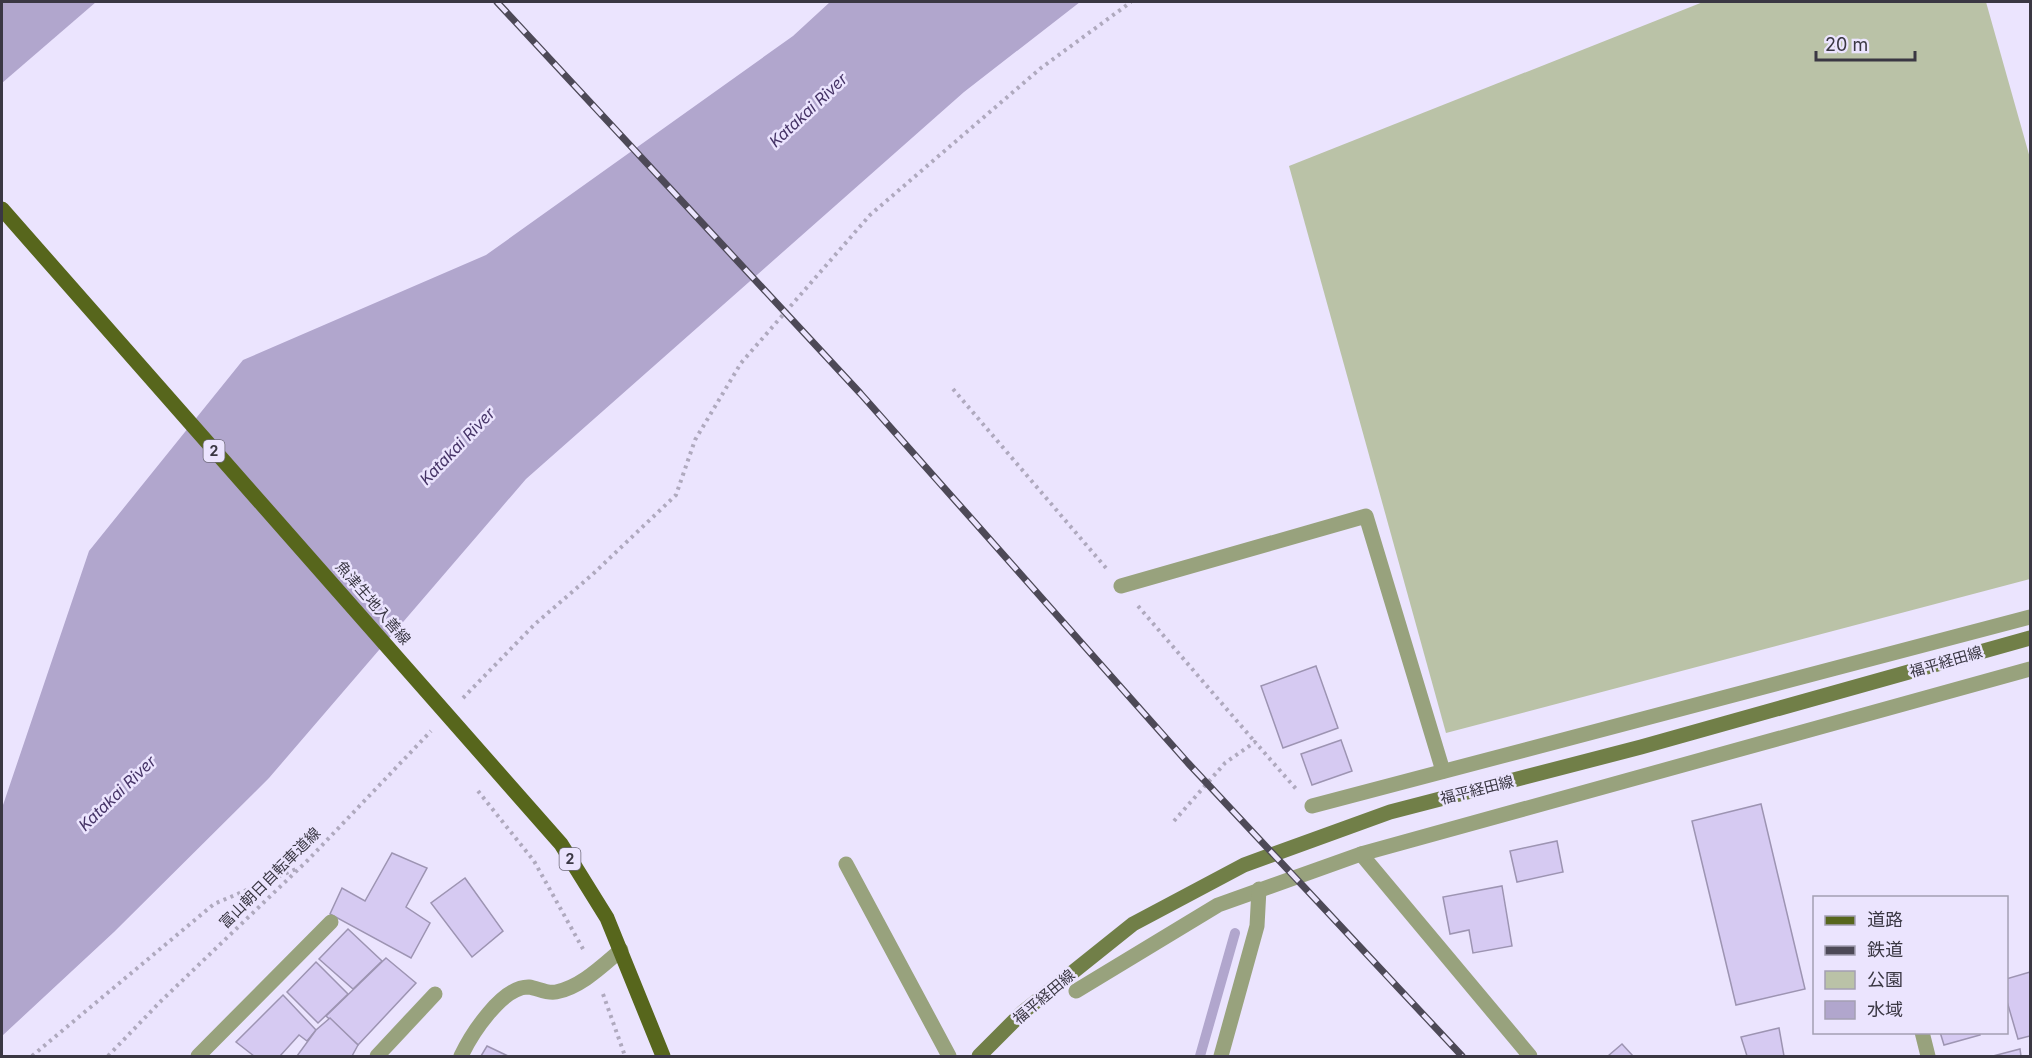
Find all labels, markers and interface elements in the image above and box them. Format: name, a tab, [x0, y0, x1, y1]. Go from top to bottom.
scale bar	[1816, 24, 1915, 62]
text: 20 m	[1825, 34, 1868, 55]
water label: Katakai River	[765, 68, 852, 151]
water label: Katakai River	[415, 403, 499, 489]
road number: 2	[204, 440, 224, 462]
street label: 魚津生地入善線	[332, 557, 415, 649]
street label: 福平経田線	[1907, 642, 1985, 681]
water label: Katakai River	[74, 751, 160, 835]
street label: 福平経田線	[1438, 771, 1516, 808]
street label: 富山朝日自転車道線	[215, 823, 324, 932]
road number: 2	[560, 848, 580, 870]
legend	[1813, 896, 2008, 1034]
text: 道路	[1867, 909, 1903, 930]
text: 鉄道	[1867, 939, 1903, 960]
street label: 福平経田線	[1009, 965, 1079, 1028]
text: 公園	[1867, 969, 1903, 990]
text: 水域	[1867, 999, 1903, 1020]

